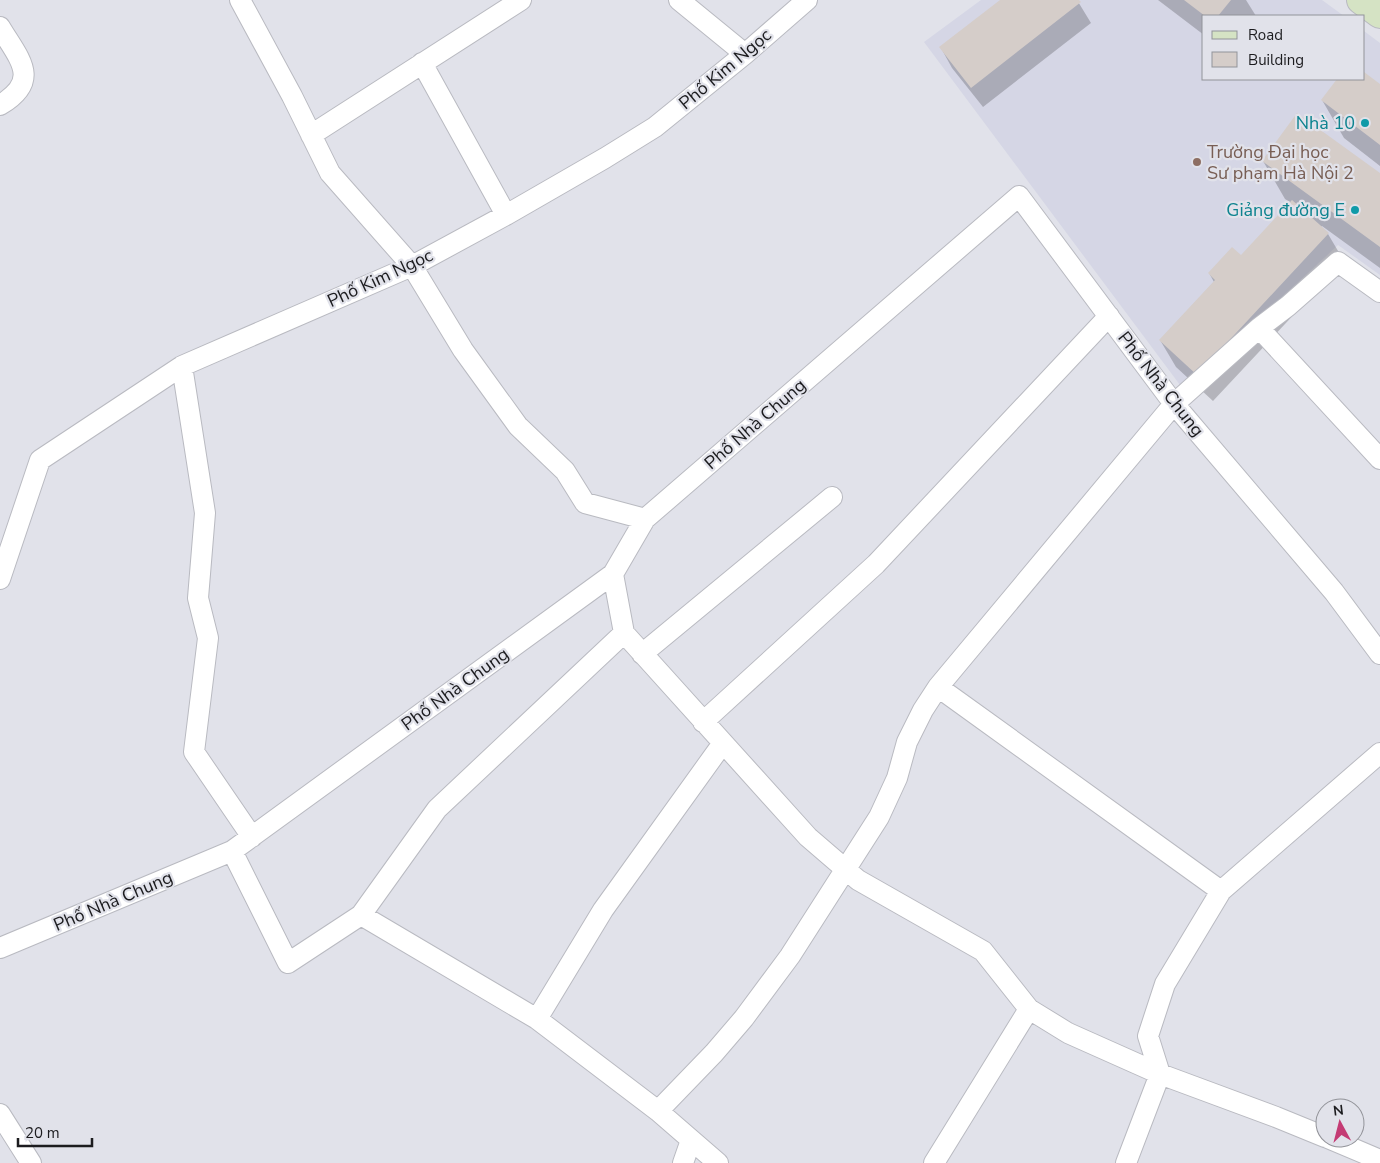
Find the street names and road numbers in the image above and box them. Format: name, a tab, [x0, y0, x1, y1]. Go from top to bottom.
street label: Phố Kim Ngọc	[674, 23, 776, 115]
street label: Phố Kim Ngọc	[323, 243, 437, 313]
street label: Phố Nhà Chung	[1112, 327, 1210, 441]
street label: Phố Nhà Chung	[699, 373, 811, 475]
street label: Phố Nhà Chung	[397, 642, 513, 736]
street label: Phố Nhà Chung	[50, 865, 176, 937]

